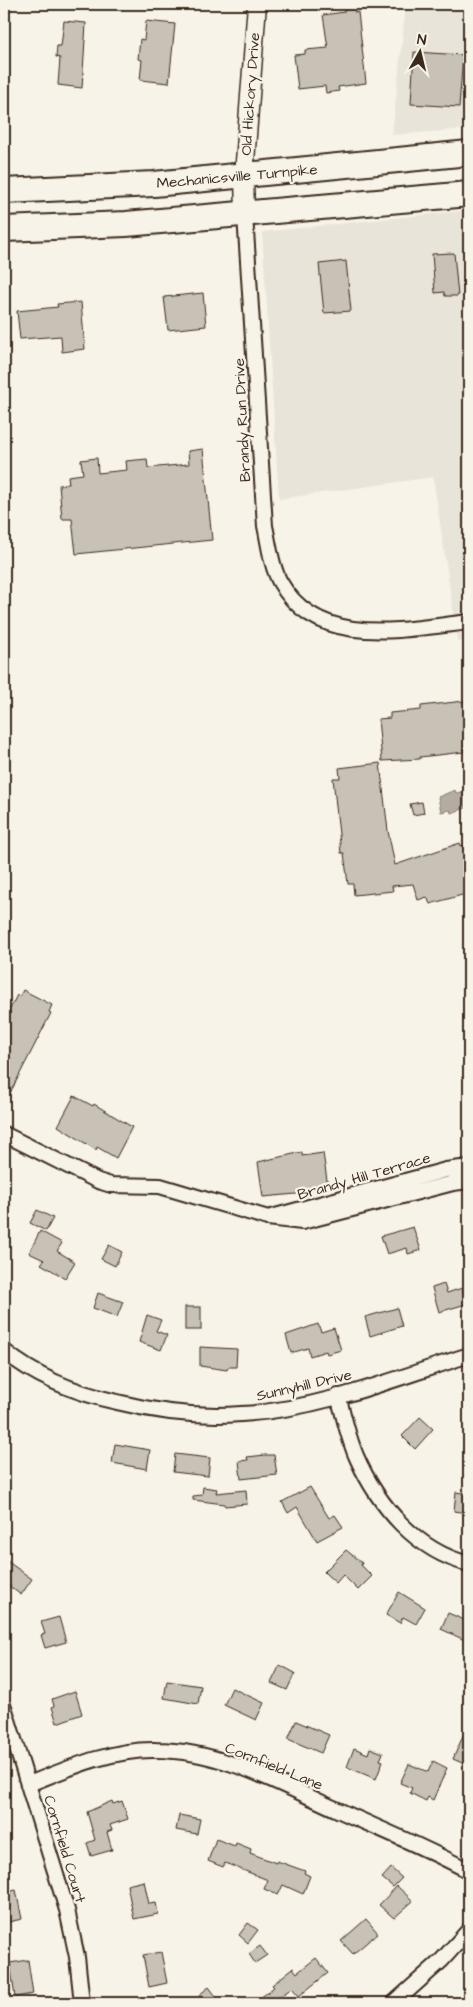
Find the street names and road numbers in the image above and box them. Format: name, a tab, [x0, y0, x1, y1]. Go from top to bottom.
street label: Old Hickory Drive	[236, 32, 266, 156]
street label: Mechanicsville Turnpike	[156, 159, 318, 194]
street label: Brandy Run Drive	[229, 357, 257, 482]
street label: Brandy Hill Terrace	[295, 1147, 433, 1206]
street label: Sunnyhill Drive	[254, 1364, 354, 1408]
street label: Cornfield Lane	[222, 1737, 326, 1796]
street label: Cornfield Court	[38, 1793, 91, 1905]

